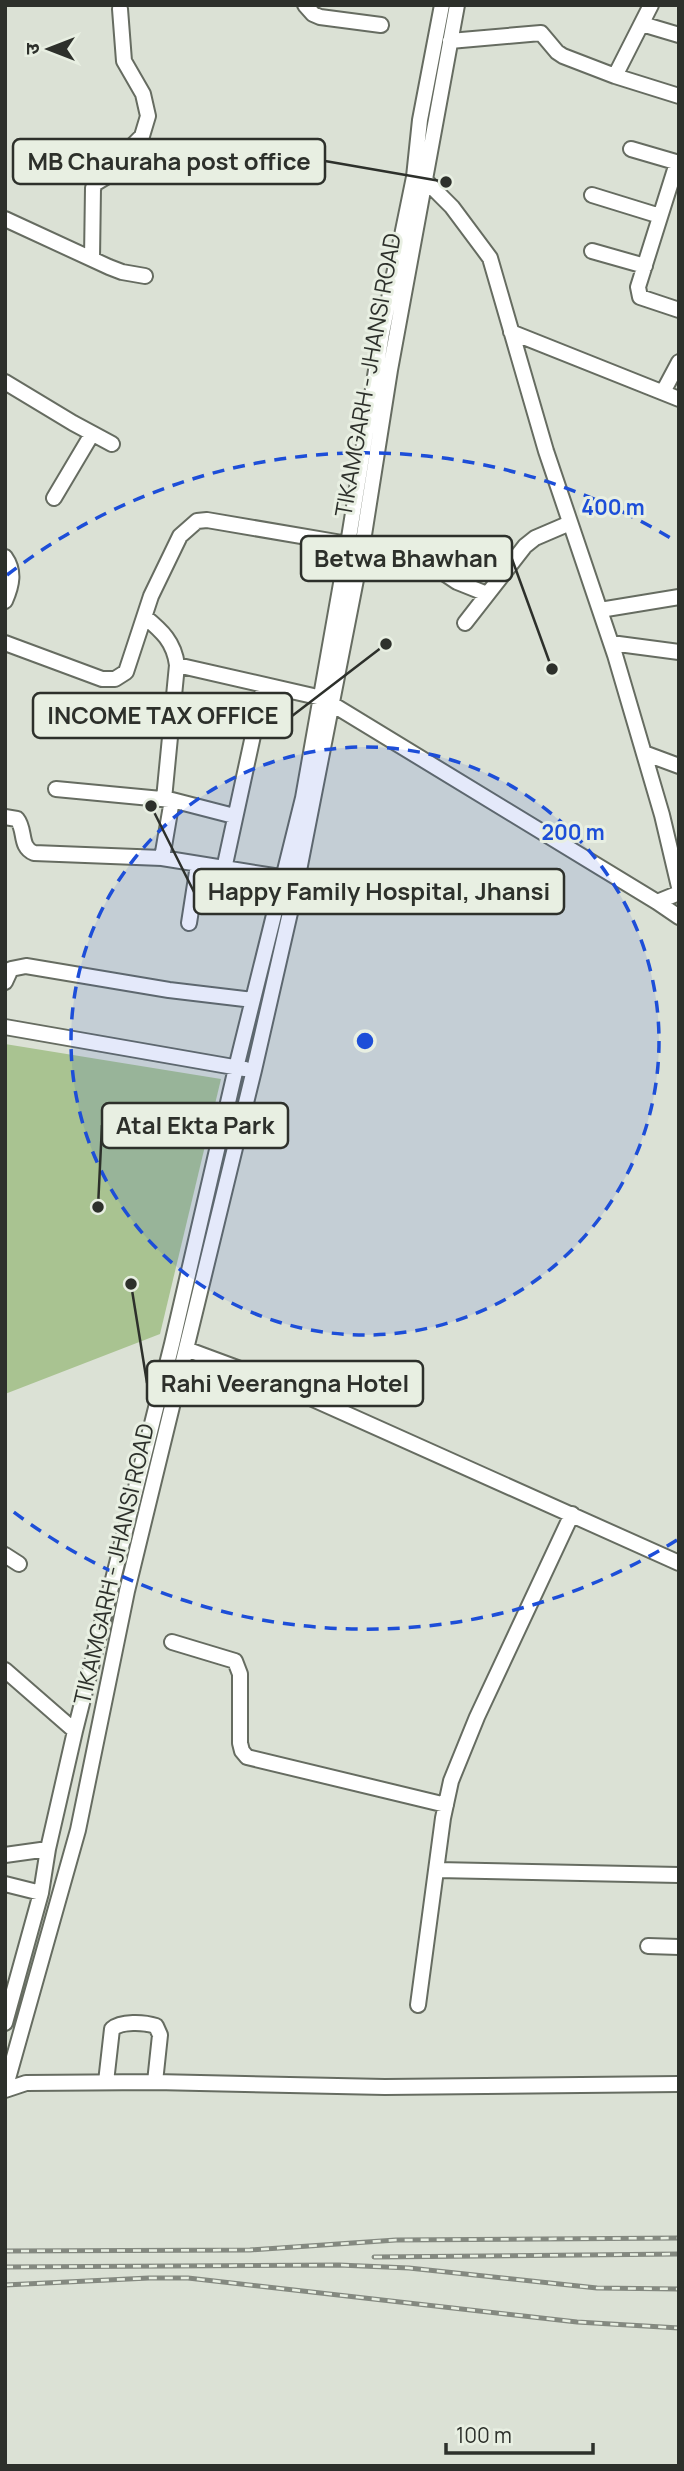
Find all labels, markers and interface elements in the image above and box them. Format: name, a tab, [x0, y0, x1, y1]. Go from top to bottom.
north arrow	[14, 14, 84, 84]
text: उ	[19, 43, 45, 55]
callout: MB Chauraha post office	[13, 139, 325, 184]
text: MB Chauraha post office	[27, 144, 311, 177]
street label: TIKAMGARH - JHANSI ROAD	[326, 230, 408, 519]
text: 400 m	[581, 493, 645, 521]
callout: Betwa Bhawhan	[301, 536, 512, 581]
text: Betwa Bhawhan	[314, 541, 498, 574]
callout: INCOME TAX OFFICE	[33, 693, 292, 738]
text: INCOME TAX OFFICE	[47, 698, 279, 731]
text: 200 m	[541, 818, 605, 846]
callout: Happy Family Hospital, Jhansi	[194, 869, 564, 914]
text: Happy Family Hospital, Jhansi	[208, 874, 550, 907]
centre of rings	[353, 1029, 377, 1053]
callout: Atal Ekta Park	[102, 1103, 288, 1148]
text: Atal Ekta Park	[116, 1108, 275, 1141]
callout: Rahi Veerangna Hotel	[147, 1361, 423, 1406]
text: Rahi Veerangna Hotel	[161, 1366, 409, 1399]
street label: TIKAMGARH - JHANSI ROAD	[65, 1420, 161, 1708]
scale bar	[446, 2412, 593, 2456]
text: 100 m	[456, 2421, 512, 2449]

